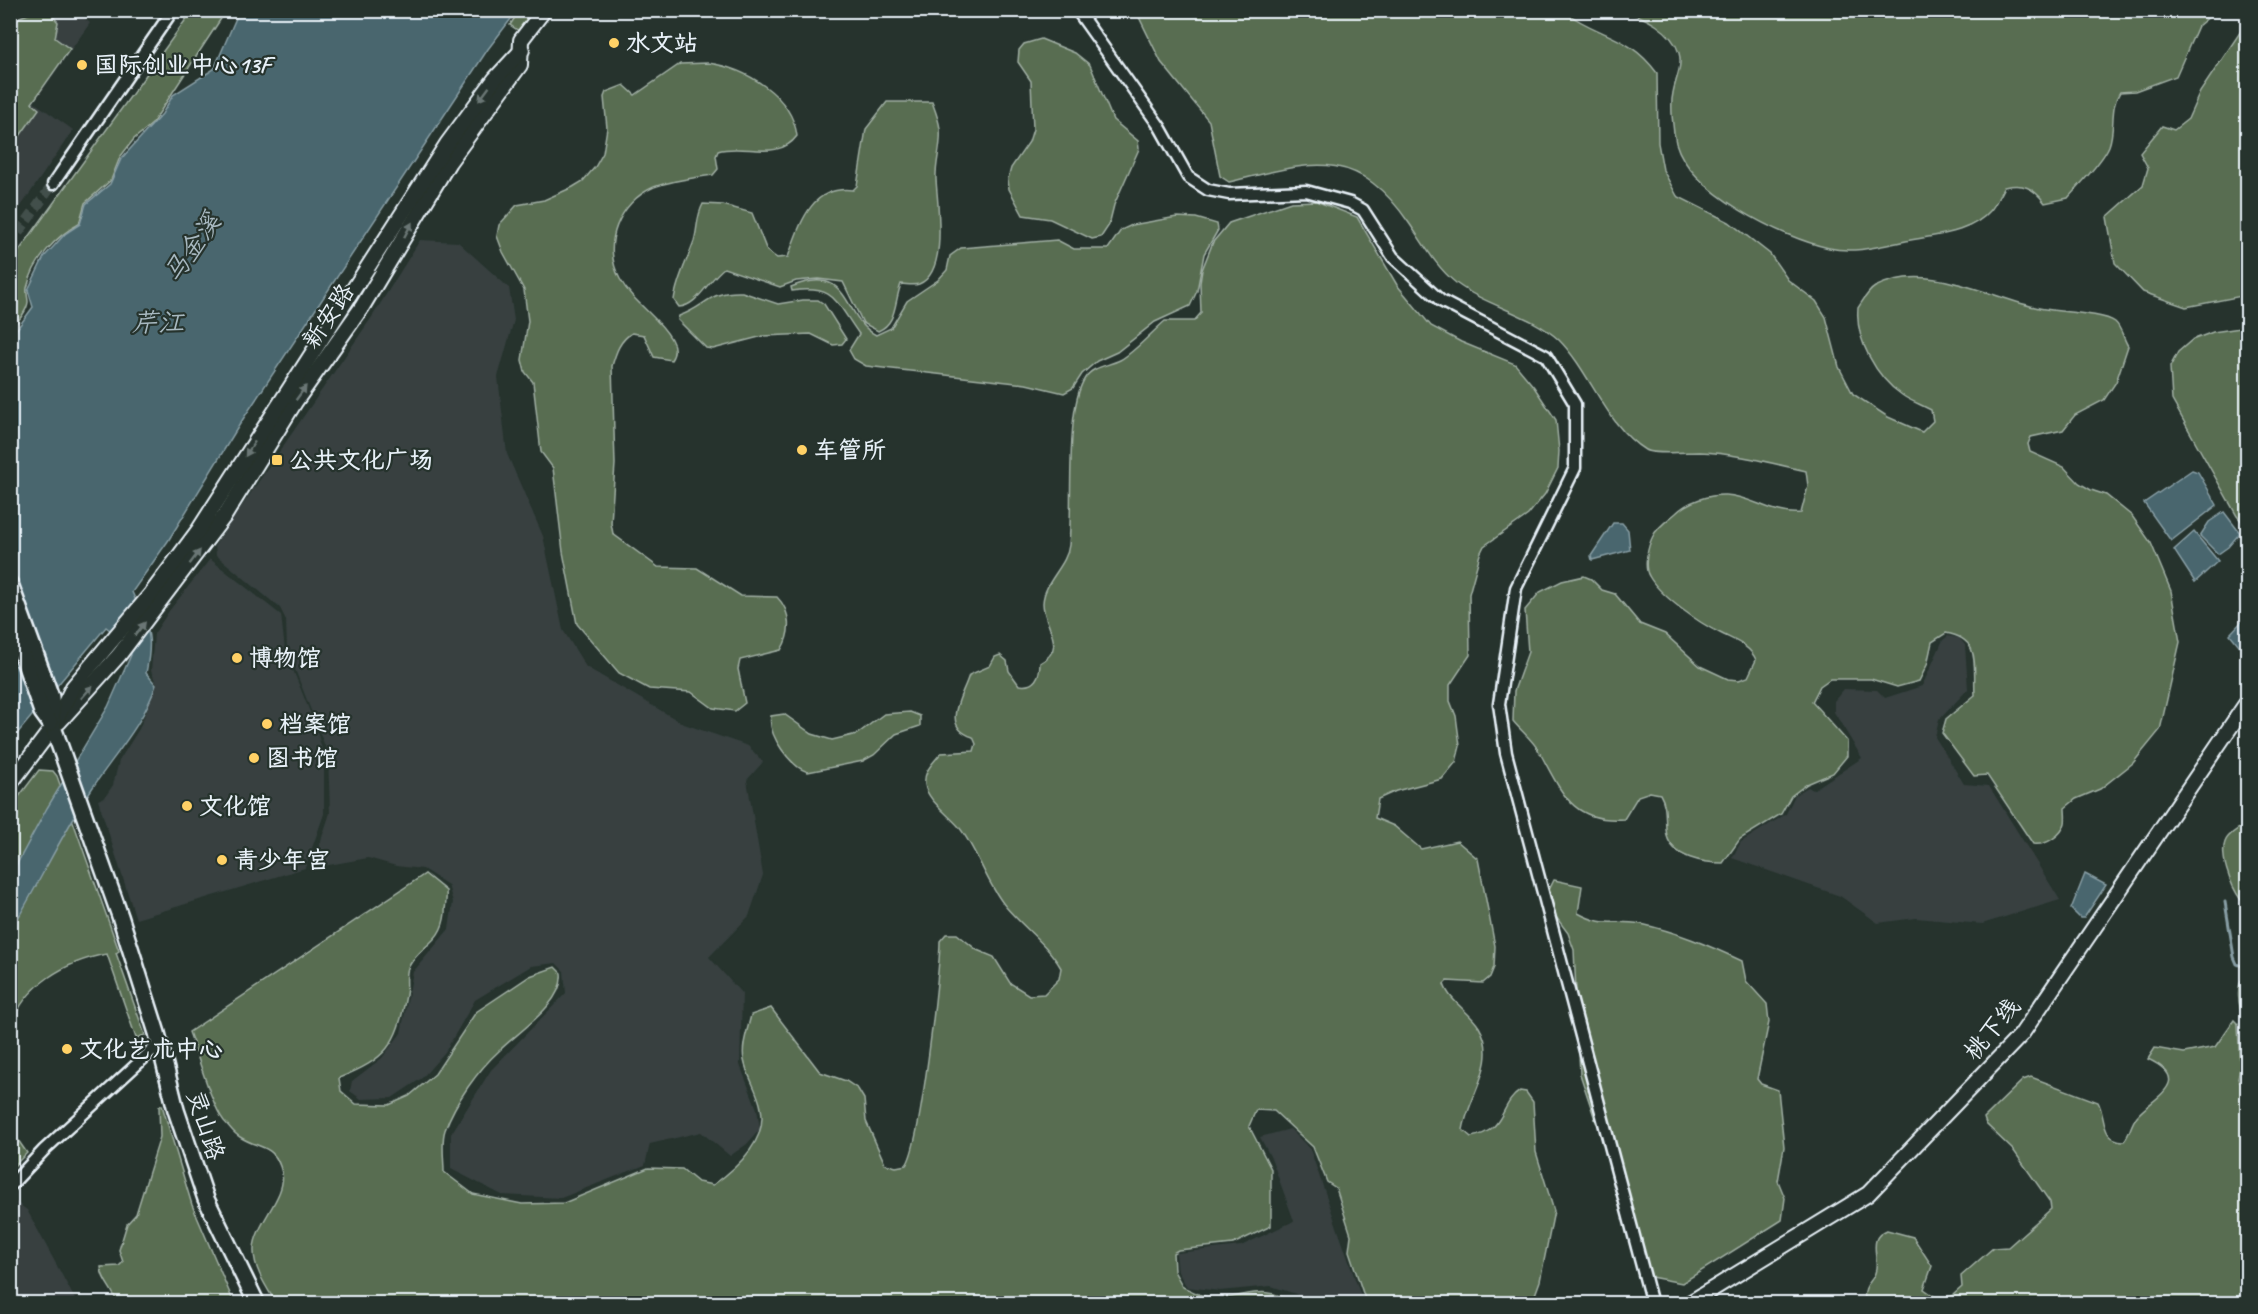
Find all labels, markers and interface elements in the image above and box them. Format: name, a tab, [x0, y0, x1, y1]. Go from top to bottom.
place label: 水文站	[626, 28, 698, 58]
marker: 水文站	[607, 36, 621, 50]
place label: 国际创业中心13F	[94, 50, 276, 80]
marker: 国际创业中心13F	[75, 58, 89, 72]
one-way arrow	[478, 85, 490, 101]
water label: 马金溪	[156, 205, 229, 289]
one-way arrow	[403, 221, 413, 238]
street label: 新安路	[295, 278, 361, 354]
water label: 芹江	[132, 306, 185, 339]
one-way arrow	[295, 386, 307, 402]
place label: 车管所	[814, 435, 886, 465]
one-way arrow	[244, 441, 256, 457]
marker: 车管所	[795, 443, 809, 457]
place label: 公共文化广场	[289, 445, 433, 475]
marker: 公共文化广场	[270, 453, 284, 467]
one-way arrow	[189, 549, 201, 565]
one-way arrow	[133, 621, 146, 637]
place label: 博物馆	[249, 643, 321, 673]
marker: 博物馆	[230, 651, 244, 665]
one-way arrow	[81, 684, 94, 700]
place label: 档案馆	[279, 709, 351, 739]
marker: 档案馆	[260, 717, 274, 731]
place label: 图书馆	[266, 743, 338, 773]
marker: 图书馆	[247, 751, 261, 765]
place label: 文化馆	[199, 791, 271, 821]
marker: 文化馆	[180, 799, 194, 813]
place label: 青少年宫	[234, 845, 330, 875]
marker: 青少年宫	[215, 853, 229, 867]
street label: 桃下线	[1957, 992, 2027, 1066]
place label: 文化艺术中心	[79, 1034, 223, 1064]
marker: 文化艺术中心	[60, 1042, 74, 1056]
street label: 灵山路	[181, 1086, 231, 1164]

